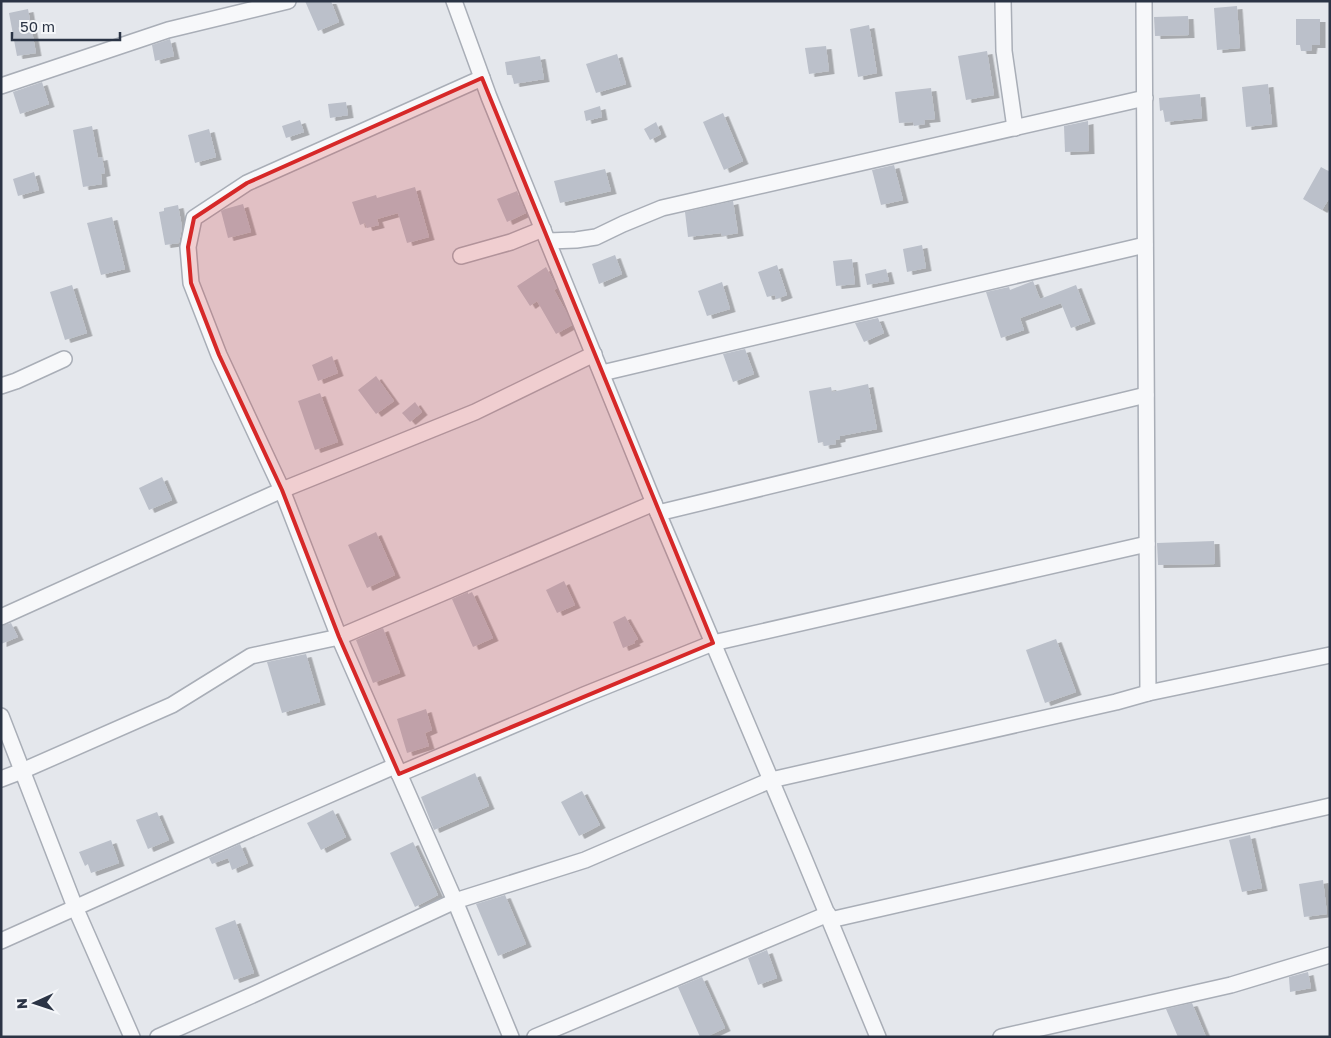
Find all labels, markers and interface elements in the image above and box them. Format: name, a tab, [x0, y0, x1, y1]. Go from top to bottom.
scale bar	[12, 10, 120, 42]
text: 50 m	[20, 17, 55, 35]
north arrow	[10, 978, 60, 1028]
text: N	[13, 998, 30, 1009]

